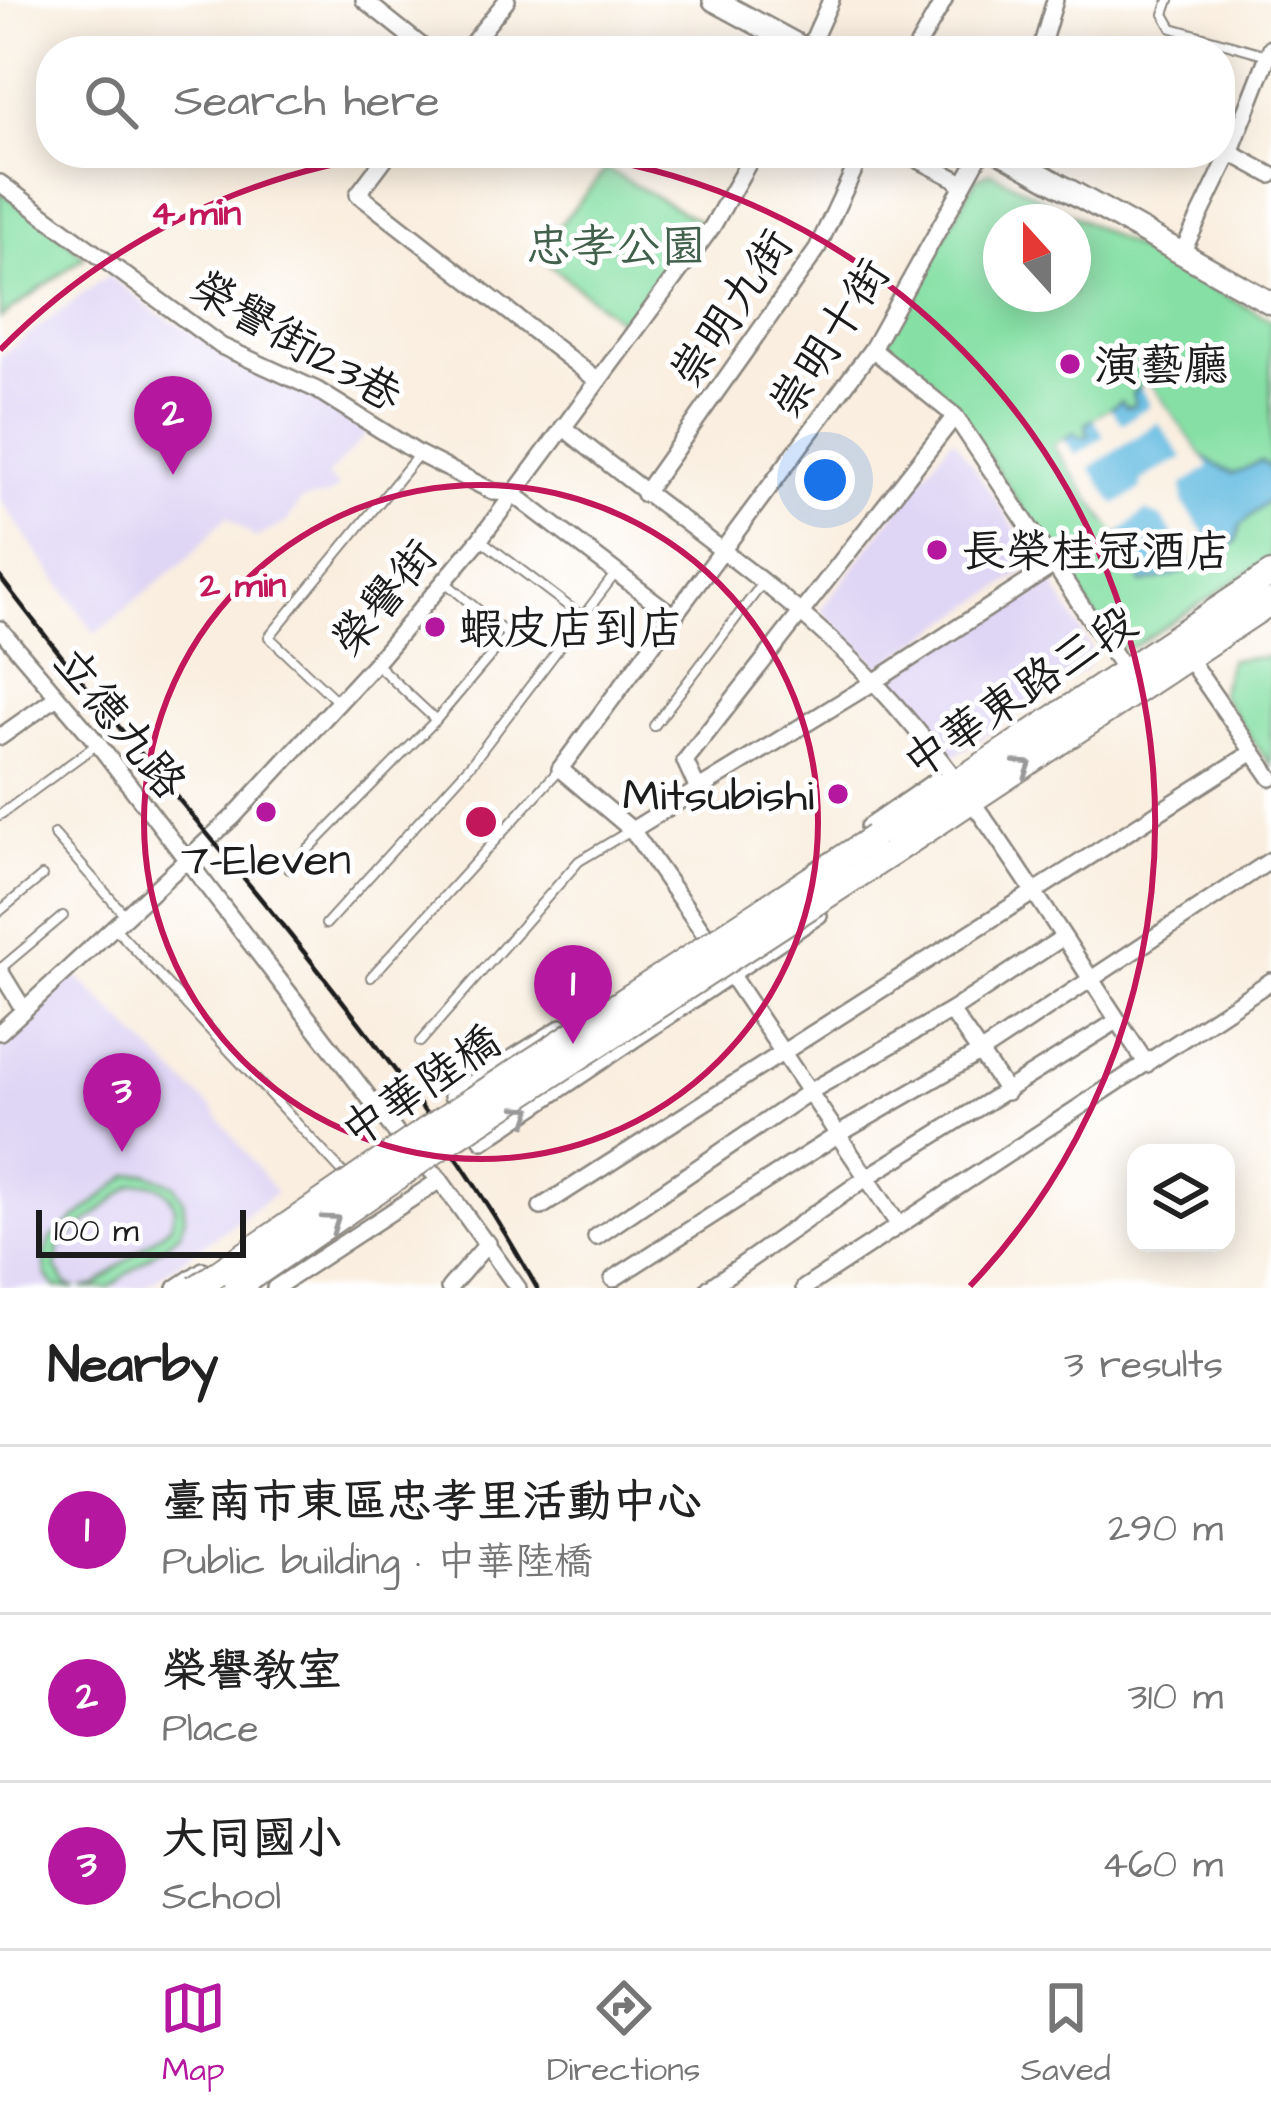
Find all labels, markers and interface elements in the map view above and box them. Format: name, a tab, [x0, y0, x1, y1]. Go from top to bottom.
search box	[36, 36, 1235, 168]
icon: search	[78, 69, 144, 135]
text: Search here	[174, 71, 440, 133]
text: 4 min	[151, 188, 241, 239]
north arrow	[983, 204, 1091, 312]
park label: 忠孝公園	[526, 217, 706, 279]
street label: 崇明九街	[656, 218, 809, 402]
street label: 崇明十街	[755, 247, 906, 432]
street label: 榮譽街123巷	[178, 257, 413, 428]
place label: 演藝廳	[1094, 336, 1229, 398]
marker: 演藝廳	[1057, 351, 1083, 377]
pin: 2	[134, 376, 212, 475]
your location	[795, 450, 855, 510]
place label: 長榮桂冠酒店	[961, 522, 1231, 584]
street label: 榮譽街	[318, 527, 452, 671]
marker: 長榮桂冠酒店	[924, 537, 950, 563]
text: 2 min	[199, 560, 286, 611]
street label: 中華東路三段	[891, 592, 1150, 795]
place label: 蝦皮店到店	[459, 599, 684, 661]
marker: 蝦皮店到店	[422, 614, 448, 640]
street label: 立德九路	[38, 634, 199, 813]
one-way arrow	[1011, 759, 1033, 782]
place label: Mitsubishi	[623, 766, 814, 828]
marker: Mitsubishi	[825, 781, 851, 807]
marker: 7-Eleven	[253, 799, 279, 825]
centre of rings	[460, 801, 502, 843]
place label: 7-Eleven	[181, 830, 351, 892]
pin: 1	[534, 945, 612, 1044]
street label: 中華陸橋	[330, 1011, 514, 1164]
pin: 3	[83, 1053, 161, 1152]
one-way arrow	[511, 1105, 533, 1127]
map controls	[1127, 1144, 1235, 1252]
button: layers	[1127, 1144, 1235, 1252]
scale bar	[36, 1204, 246, 1257]
text: 100 m	[54, 1208, 139, 1254]
one-way arrow	[319, 1214, 341, 1236]
text: Nearby	[48, 1331, 218, 1402]
text: 3 results	[1064, 1339, 1223, 1393]
text: 臺南市東區忠孝里活動中心	[162, 1472, 702, 1534]
text: 1	[85, 1503, 90, 1557]
text: 290 m	[1108, 1503, 1223, 1557]
text: Public building · 中華陸橋	[162, 1536, 593, 1590]
text: 榮譽教室	[162, 1641, 342, 1703]
text: 2	[76, 1671, 98, 1725]
text: 310 m	[1128, 1671, 1223, 1725]
text: Place	[162, 1703, 259, 1757]
text: 大同國小	[162, 1809, 342, 1871]
text: 3	[77, 1839, 97, 1893]
text: 460 m	[1101, 1839, 1223, 1893]
text: School	[162, 1871, 281, 1925]
tab: Map	[160, 1975, 226, 2093]
tab: Directions	[547, 1975, 700, 2093]
tab: Saved	[1021, 1975, 1111, 2093]

